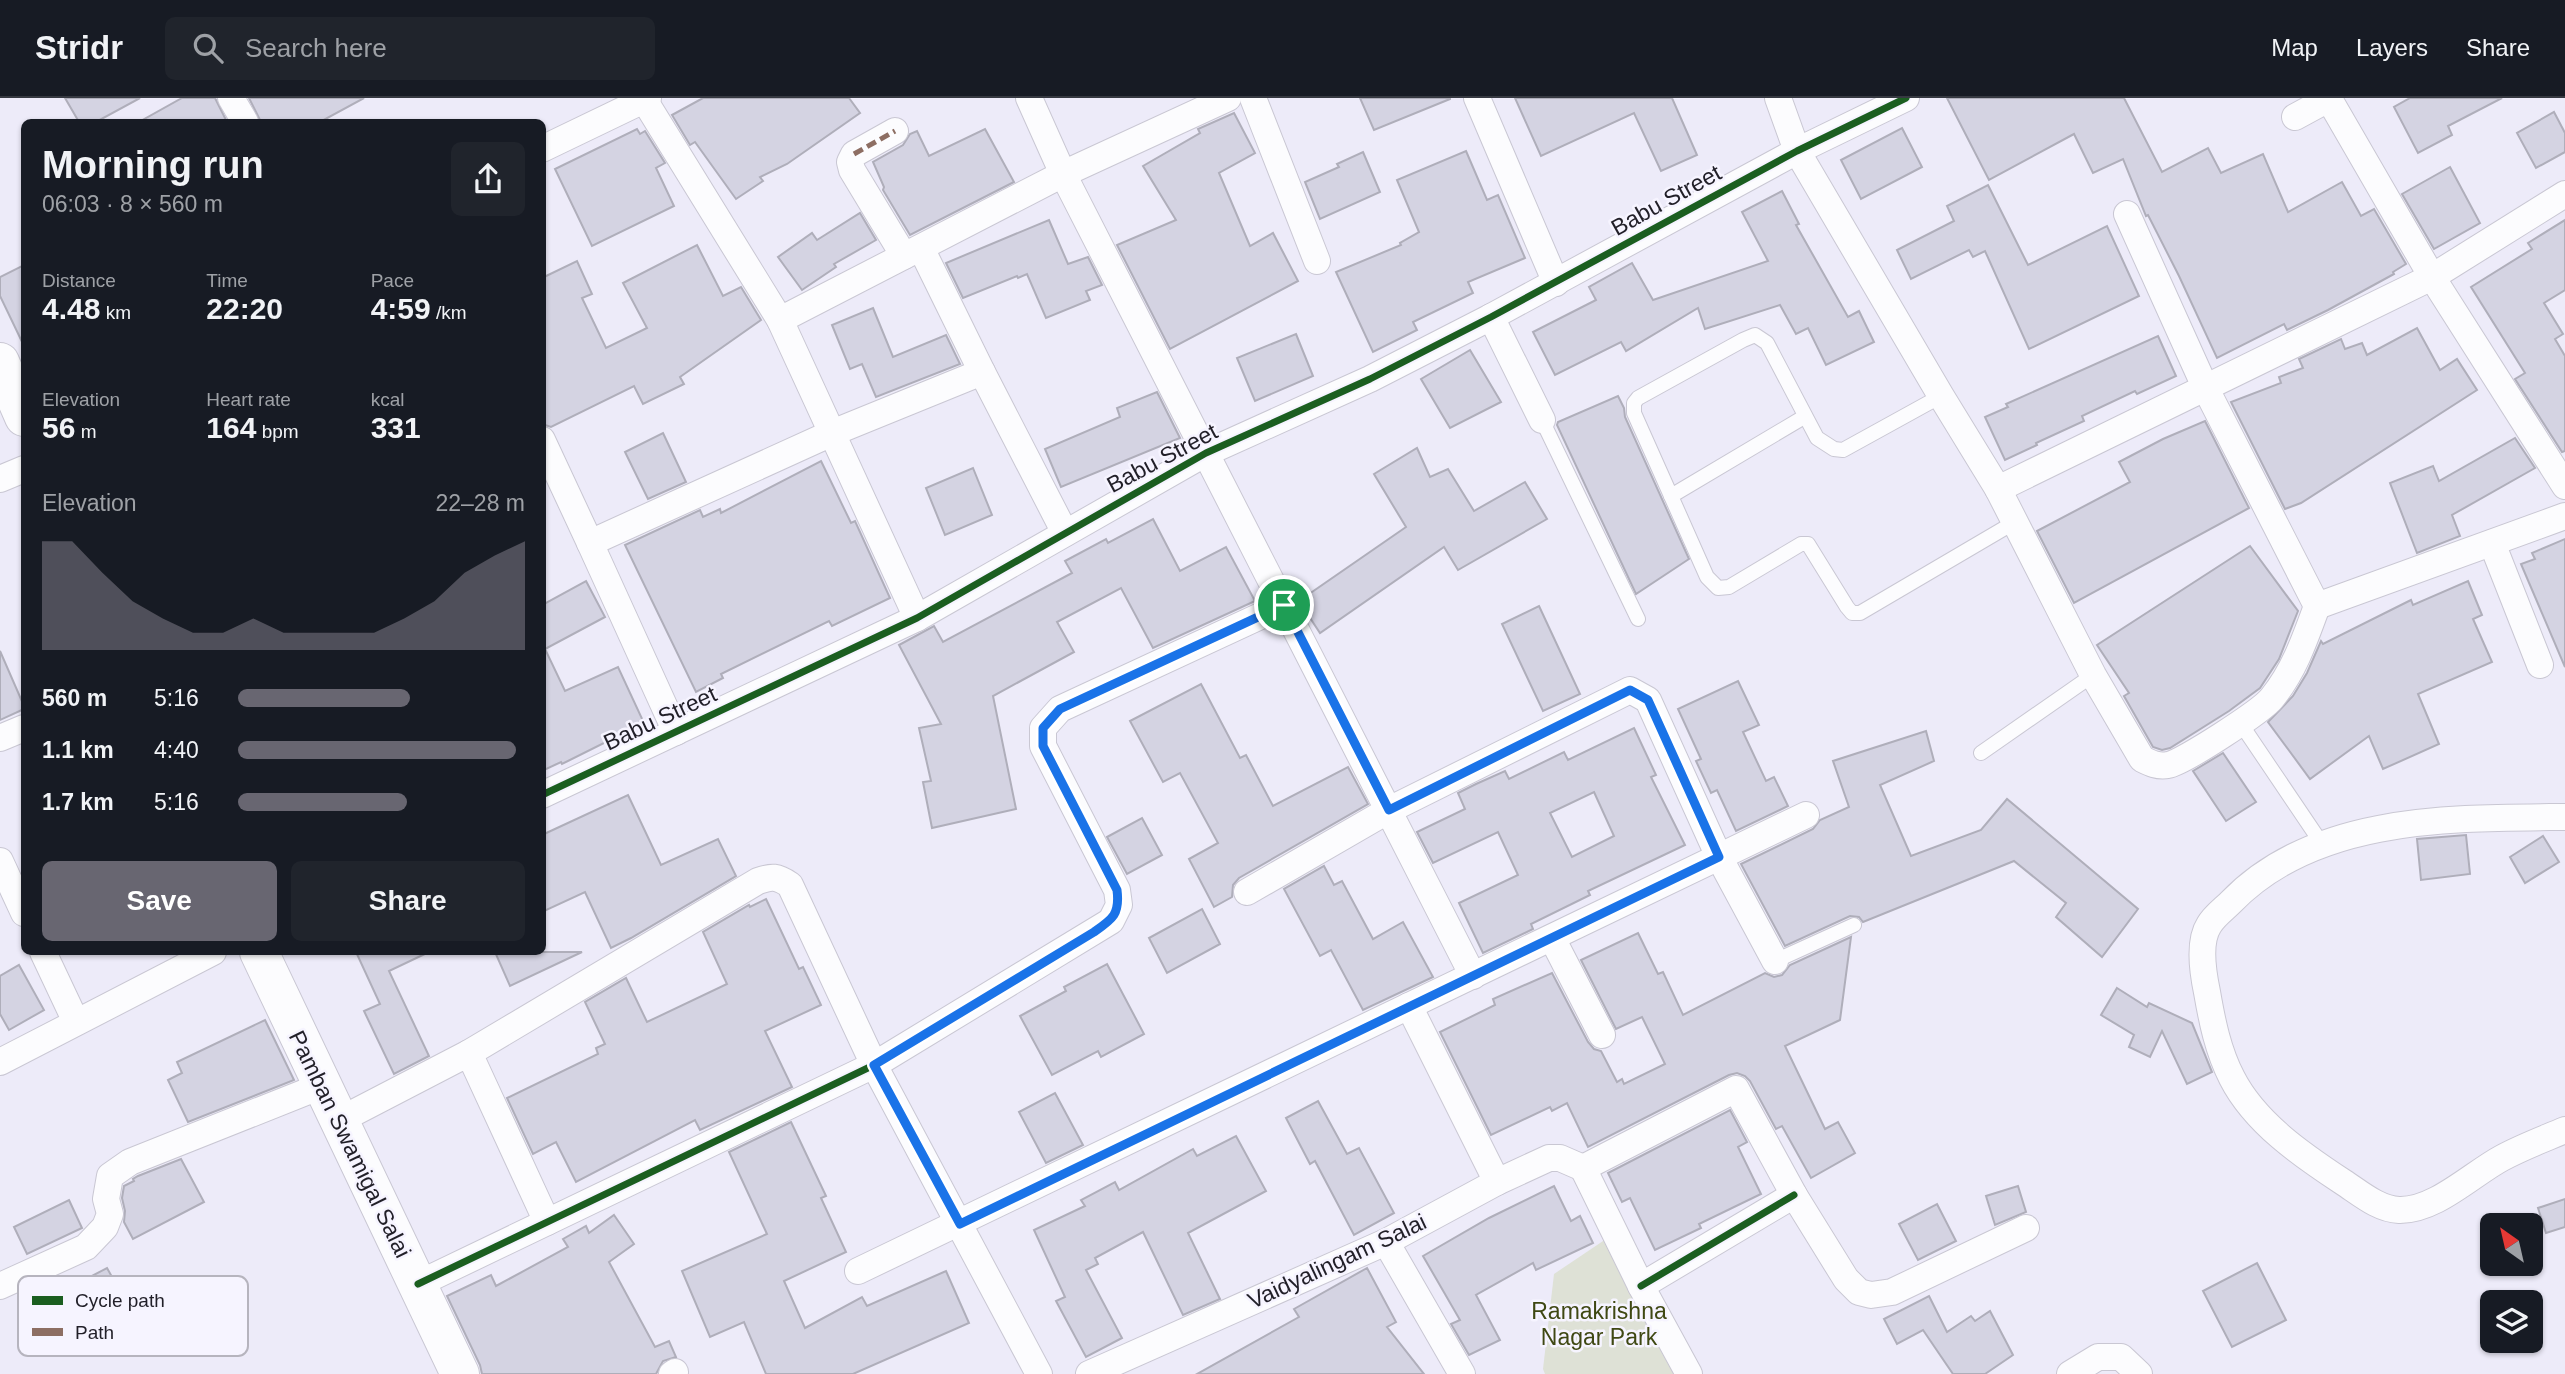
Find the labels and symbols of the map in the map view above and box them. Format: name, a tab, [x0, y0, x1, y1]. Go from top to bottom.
street label: Babu Street	[1607, 159, 1726, 241]
street label: Babu Street	[1102, 418, 1222, 498]
pin	[1254, 575, 1314, 635]
street label: Babu Street	[599, 680, 721, 755]
street label: Pamban Swamigal Salai	[284, 1026, 416, 1262]
street label: Vaidyalingam Salai	[1244, 1208, 1430, 1314]
north arrow	[2480, 1213, 2543, 1276]
legend	[18, 1276, 248, 1356]
text: Cycle path	[75, 1290, 165, 1311]
park label: Ramakrishna Nagar Park	[1531, 1298, 1667, 1350]
text: Path	[75, 1322, 114, 1343]

